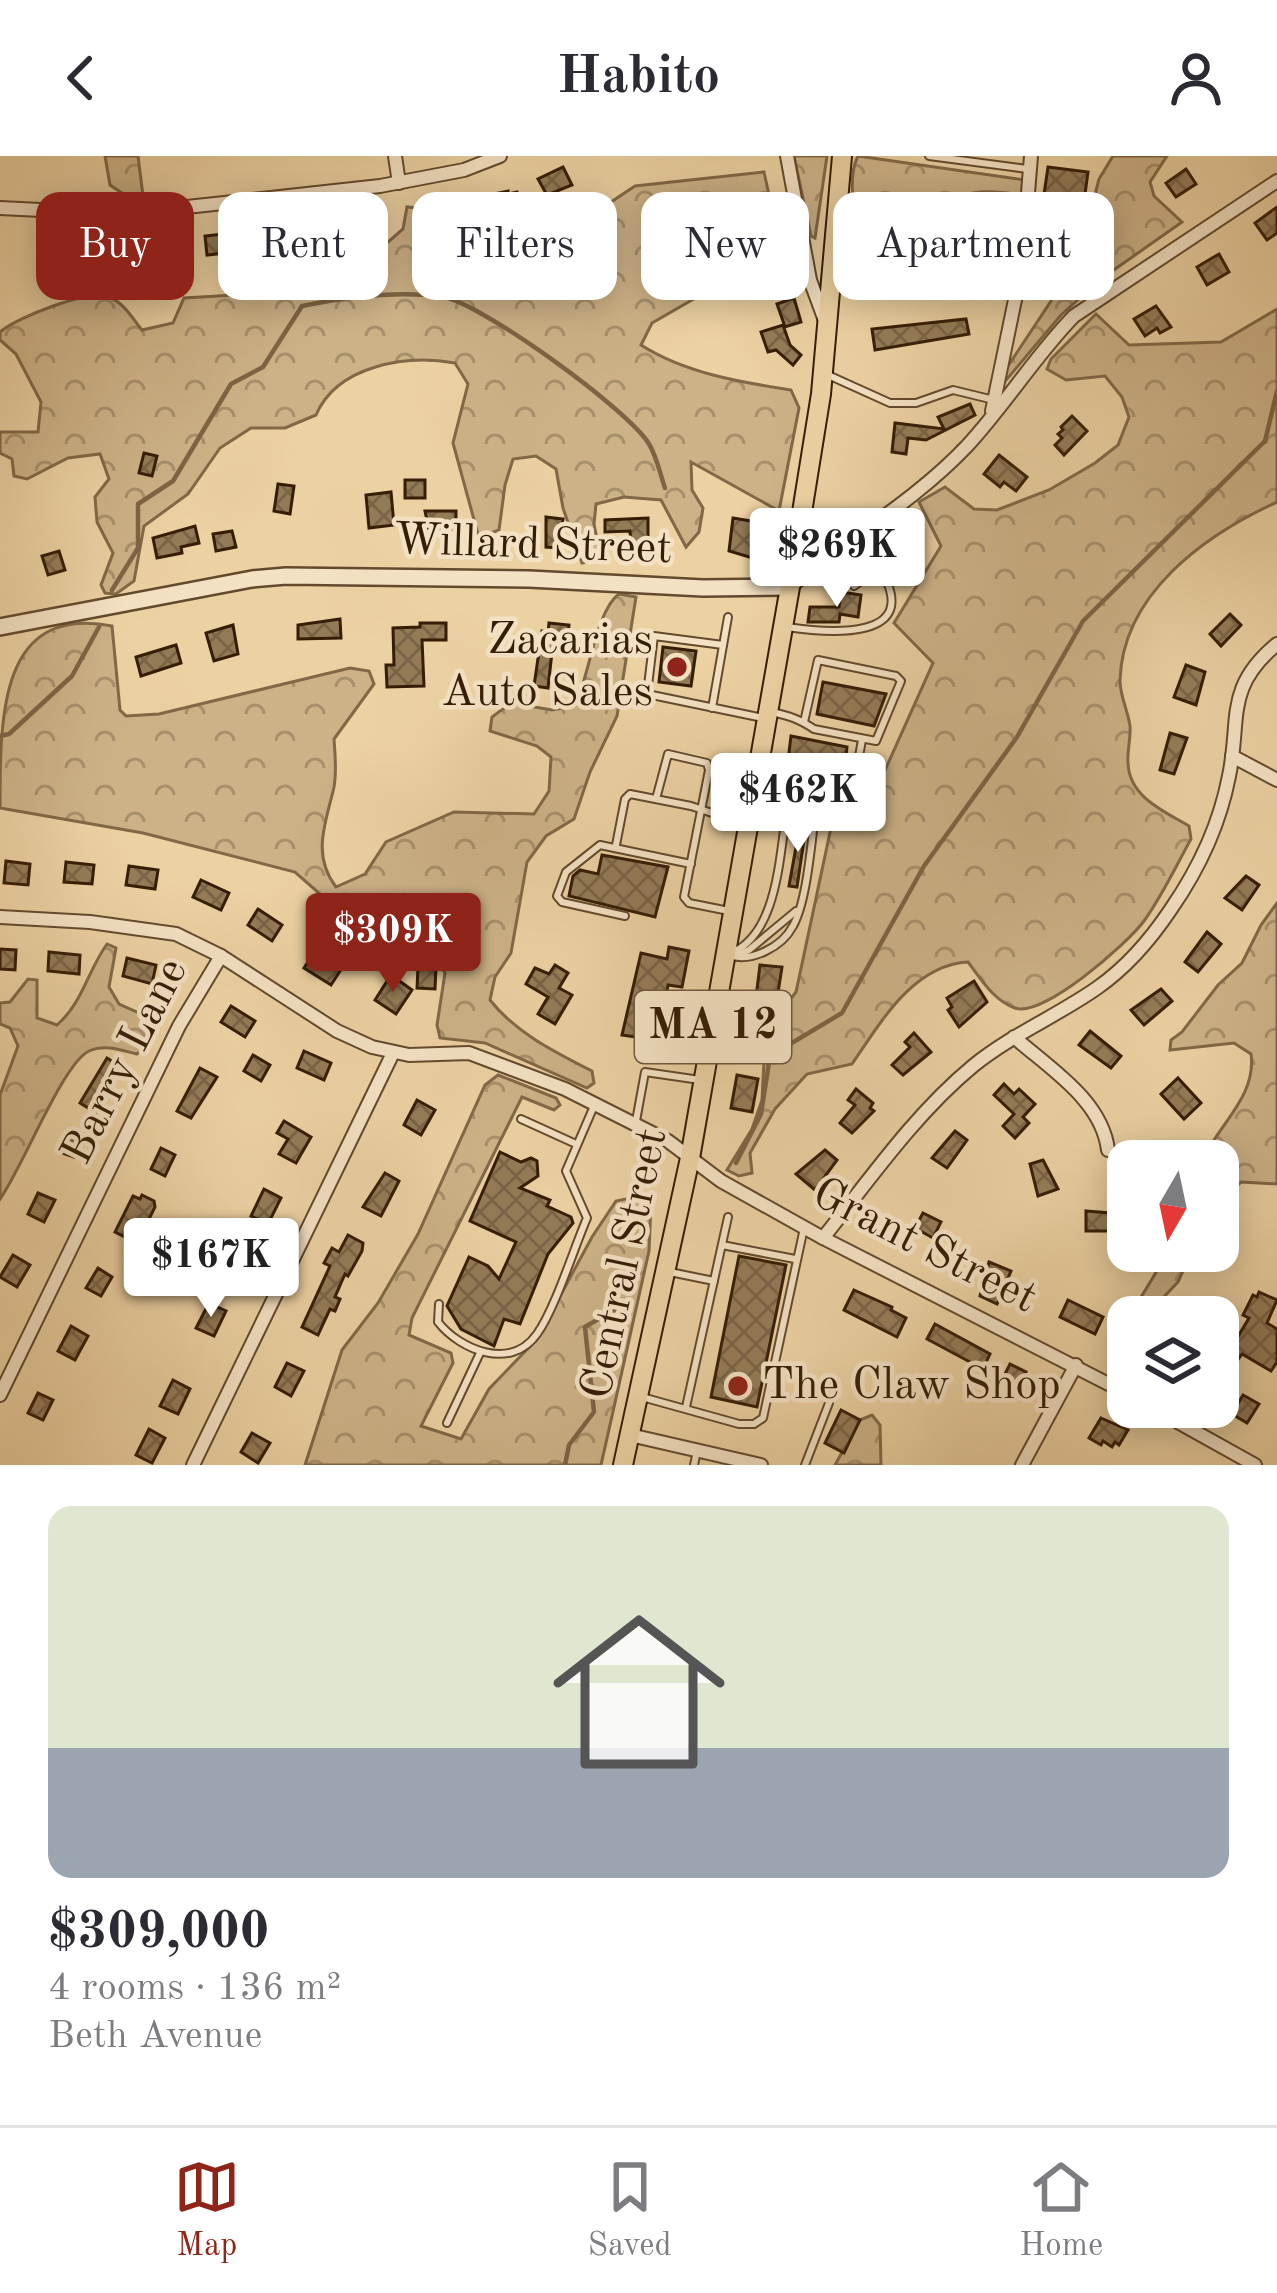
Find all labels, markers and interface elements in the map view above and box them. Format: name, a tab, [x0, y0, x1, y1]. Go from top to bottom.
icon: back	[48, 45, 114, 111]
icon: person	[1163, 45, 1229, 111]
text: Habito	[557, 51, 720, 105]
chip: Buy	[36, 192, 194, 300]
chip: Rent	[218, 192, 388, 300]
chip: Filters	[412, 192, 617, 300]
chip: New	[641, 192, 809, 300]
chip: Apartment	[833, 192, 1114, 300]
pin: $269K	[753, 508, 921, 610]
street label: Willard Street	[393, 519, 673, 573]
text: $269K	[777, 527, 897, 566]
place label: Zacarias Auto Sales	[441, 619, 653, 716]
marker: Zacarias Auto Sales	[664, 654, 690, 680]
pin: $462K	[714, 753, 882, 855]
text: $462K	[738, 772, 858, 811]
pin: $309K	[309, 893, 477, 995]
text: $309K	[333, 912, 453, 951]
street label: Barry Lane	[55, 952, 197, 1172]
road number: MA 12	[635, 991, 791, 1063]
street label: Central Street	[575, 1125, 677, 1403]
north arrow	[1107, 1140, 1239, 1272]
map controls	[1107, 1140, 1239, 1428]
street label: Grant Street	[805, 1171, 1043, 1323]
pin: $167K	[127, 1218, 295, 1320]
text: $167K	[151, 1237, 271, 1276]
button: layers	[1107, 1296, 1239, 1428]
place label: The Claw Shop	[762, 1364, 1061, 1409]
marker: The Claw Shop	[725, 1373, 751, 1399]
icon: home	[531, 1584, 747, 1800]
text: $309,000	[48, 1908, 269, 1959]
text: 4 rooms · 136 m²	[48, 1969, 341, 2008]
text: Beth Avenue	[48, 2017, 263, 2056]
tab: Map	[174, 2154, 240, 2267]
tab: Saved	[588, 2154, 672, 2267]
tab: Home	[1019, 2154, 1103, 2267]

